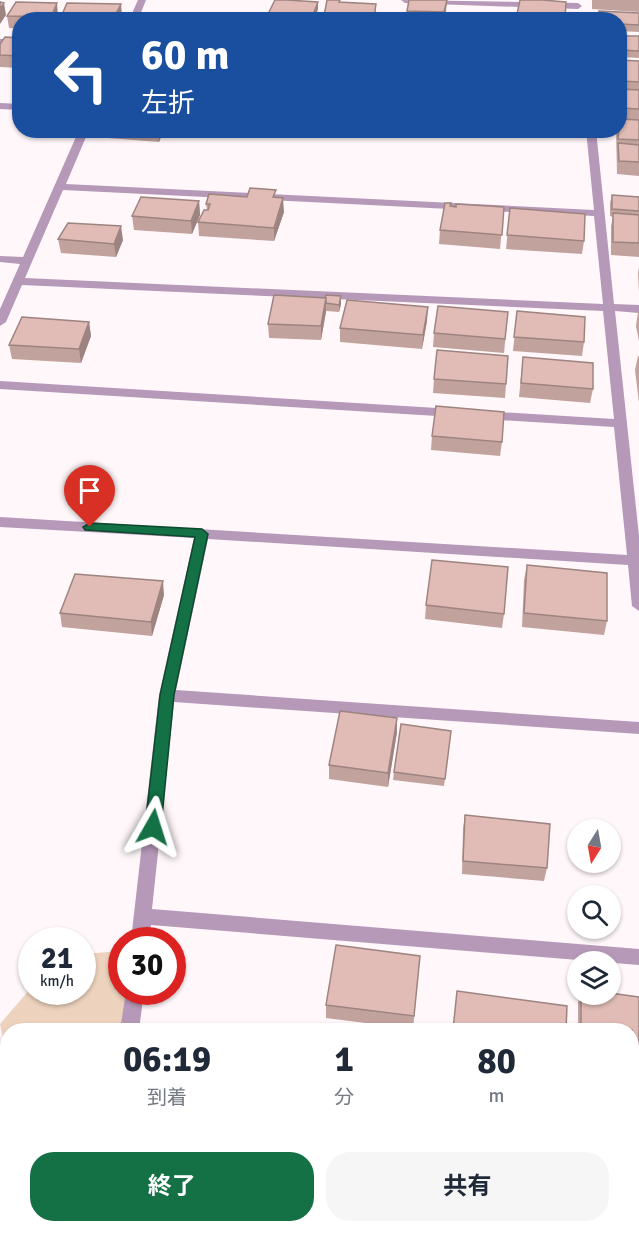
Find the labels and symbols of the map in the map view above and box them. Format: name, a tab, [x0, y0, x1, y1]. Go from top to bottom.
pin	[64, 465, 115, 527]
position arrow	[121, 795, 185, 859]
north arrow	[567, 819, 621, 873]
speed limit sign: 30	[108, 927, 186, 1005]

